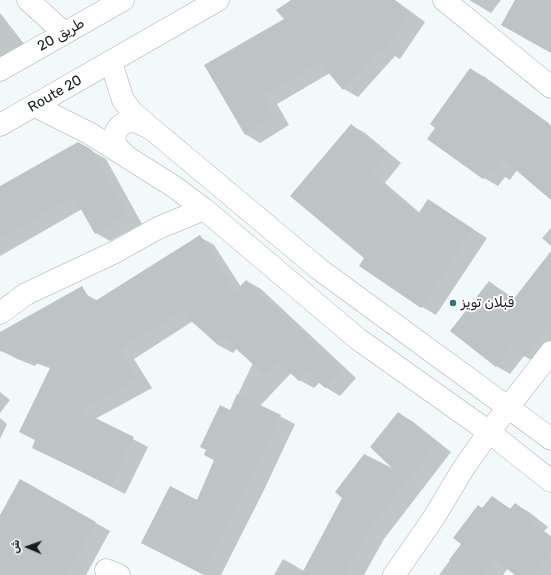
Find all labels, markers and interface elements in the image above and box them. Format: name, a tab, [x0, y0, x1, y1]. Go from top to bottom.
street label: طريق 20	[35, 15, 87, 55]
street label: Route 20	[25, 72, 85, 116]
place label: قبلان تويز	[461, 295, 514, 311]
marker: قبلان تويز	[448, 298, 458, 308]
north arrow	[8, 527, 48, 567]
text: ش	[9, 539, 22, 554]

